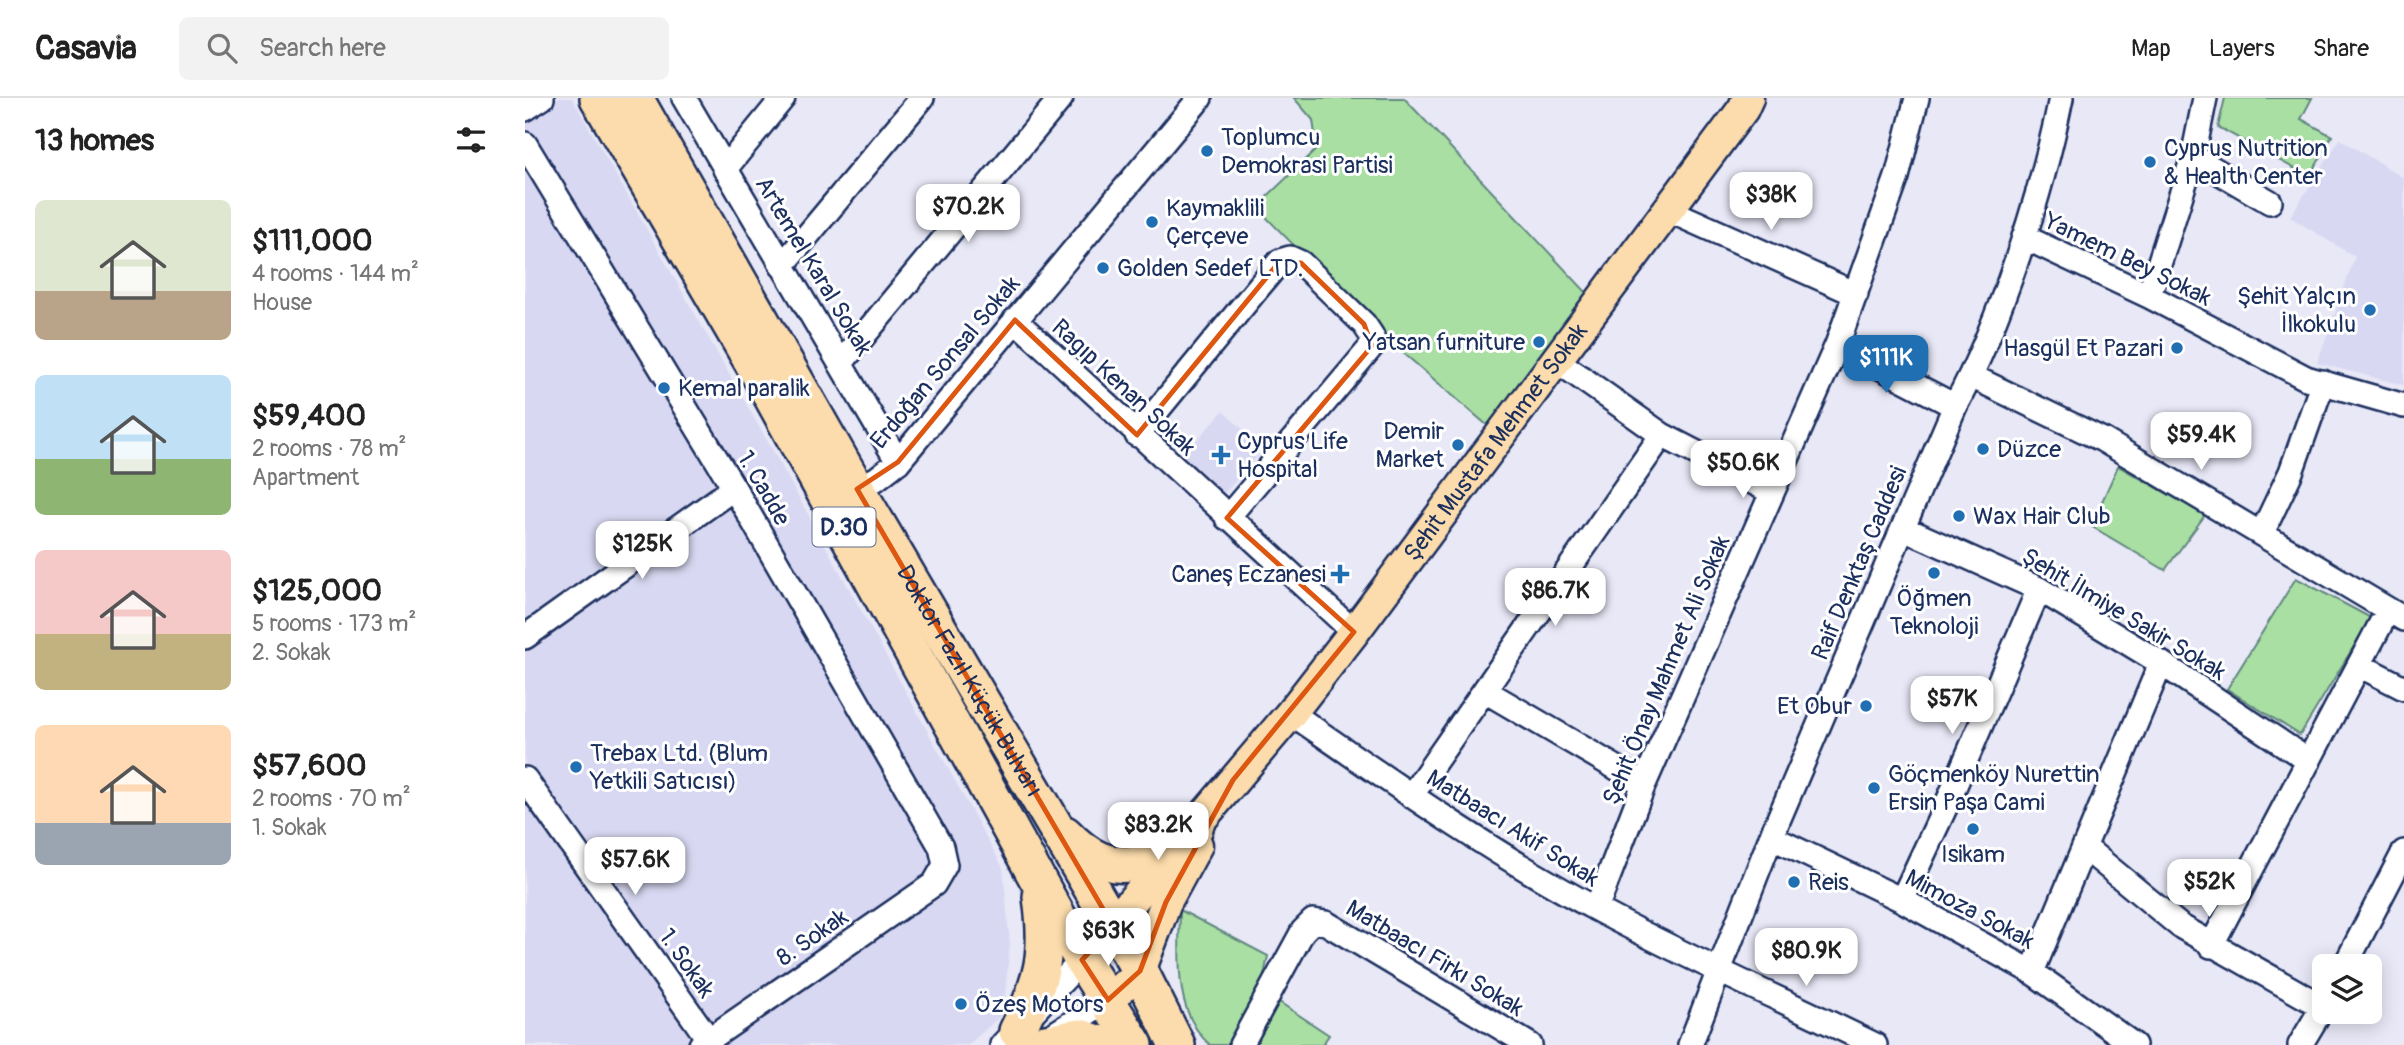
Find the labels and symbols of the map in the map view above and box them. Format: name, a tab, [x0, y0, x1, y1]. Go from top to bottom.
place label: Toplumcu Demokrasi Partisi	[1221, 123, 1393, 180]
place label: Cyprus Nutrition & Health Center	[2164, 134, 2328, 191]
marker: Toplumcu Demokrasi Partisi	[1199, 143, 1215, 159]
marker: Cyprus Nutrition & Health Center	[2142, 154, 2158, 170]
street label: Artemel Karal Sokak	[749, 171, 878, 361]
pin: $38K	[1730, 172, 1812, 232]
pin: $70.2K	[911, 184, 1025, 244]
place label: Kaymaklili Çerçeve	[1166, 194, 1264, 251]
street label: Yamem Bey Sokak	[2039, 206, 2216, 312]
marker: Kaymaklili Çerçeve	[1144, 214, 1160, 230]
place label: Golden Sedef LTD.	[1117, 254, 1304, 283]
marker: Golden Sedef LTD.	[1095, 260, 1111, 276]
street label: Erdoğan Sonsal Sokak	[864, 270, 1026, 455]
place label: Şehit Yalçın İlkokulu	[2237, 282, 2356, 339]
marker: Şehit Yalçın İlkokulu	[2362, 302, 2378, 318]
street label: Ragıp Kenan Sokak	[1045, 313, 1202, 462]
street label: Şehit Mustafa Mehmet Sokak	[1398, 317, 1594, 567]
place label: Yatsan furniture	[1362, 328, 1525, 357]
marker: Yatsan furniture	[1531, 334, 1547, 350]
place label: Hasgül Et Pazari	[2003, 334, 2163, 363]
pin: $111K	[1837, 336, 1935, 395]
marker: Hasgül Et Pazari	[2169, 340, 2185, 356]
place label: Kemal paralik	[678, 374, 810, 403]
marker: Kemal paralik	[656, 380, 672, 396]
pin: $59.4K	[2144, 412, 2258, 472]
place label: Demir Market	[1375, 417, 1444, 474]
place label: Cyprus Life Hospital	[1237, 427, 1348, 484]
place label: Düzce	[1997, 435, 2061, 464]
marker: Demir Market	[1450, 437, 1466, 453]
pin: $50.6K	[1686, 440, 1800, 500]
marker: Düzce	[1975, 441, 1991, 457]
marker: Cyprus Life Hospital	[1211, 445, 1231, 465]
street label: 1. Cadde	[731, 446, 797, 531]
street label: Raif Denktaş Caddesi	[1806, 462, 1913, 664]
place label: Wax Hair Club	[1973, 502, 2111, 531]
road number: D.30	[813, 508, 875, 546]
marker: Wax Hair Club	[1951, 508, 1967, 524]
pin: $125K	[593, 522, 691, 581]
street label: Şehit Önay Mahmet Ali Sokak	[1597, 531, 1736, 809]
street label: Şehit İlmiye Sakir Sokak	[2016, 542, 2231, 687]
street label: Doktor Fazıl Küçük Bulvarı	[890, 560, 1048, 802]
place label: Caneş Eczanesi	[1171, 560, 1326, 589]
marker: Öğmen Teknoloji	[1926, 565, 1942, 581]
marker: Caneş Eczanesi	[1332, 566, 1348, 582]
pin: $86.7K	[1498, 568, 1612, 628]
place label: Öğmen Teknoloji	[1889, 584, 1979, 641]
pin: $57K	[1911, 676, 1993, 736]
place label: Et Obur	[1777, 692, 1852, 721]
marker: Et Obur	[1858, 698, 1874, 714]
place label: Trebax Ltd. (Blum Yetkili Satıcısı)	[589, 739, 768, 796]
marker: Trebax Ltd. (Blum Yetkili Satıcısı)	[568, 759, 584, 775]
place label: Göçmenköy Nurettin Ersin Paşa Cami	[1888, 760, 2100, 817]
street label: Matbaacı Akif Sokak	[1421, 764, 1604, 893]
marker: Göçmenköy Nurettin Ersin Paşa Cami	[1866, 780, 1882, 796]
pin: $83.2K	[1101, 802, 1215, 862]
marker: Isikam	[1965, 821, 1981, 837]
pin: $57.6K	[578, 838, 692, 897]
place label: Isikam	[1941, 840, 2005, 869]
pin: $52K	[2168, 860, 2250, 919]
street label: Mimoza Sokak	[1900, 863, 2039, 956]
place label: Reis	[1808, 868, 1849, 897]
marker: Reis	[1786, 874, 1802, 890]
street label: Matbaacı Firkı Sokak	[1341, 894, 1529, 1023]
street label: 8. Sokak	[771, 902, 854, 972]
pin: $63K	[1067, 908, 1149, 968]
street label: 1. Sokak	[652, 923, 721, 1004]
pin: $80.9K	[1749, 928, 1863, 988]
place label: Özeş Motors	[975, 990, 1104, 1019]
marker: Özeş Motors	[953, 996, 969, 1012]

